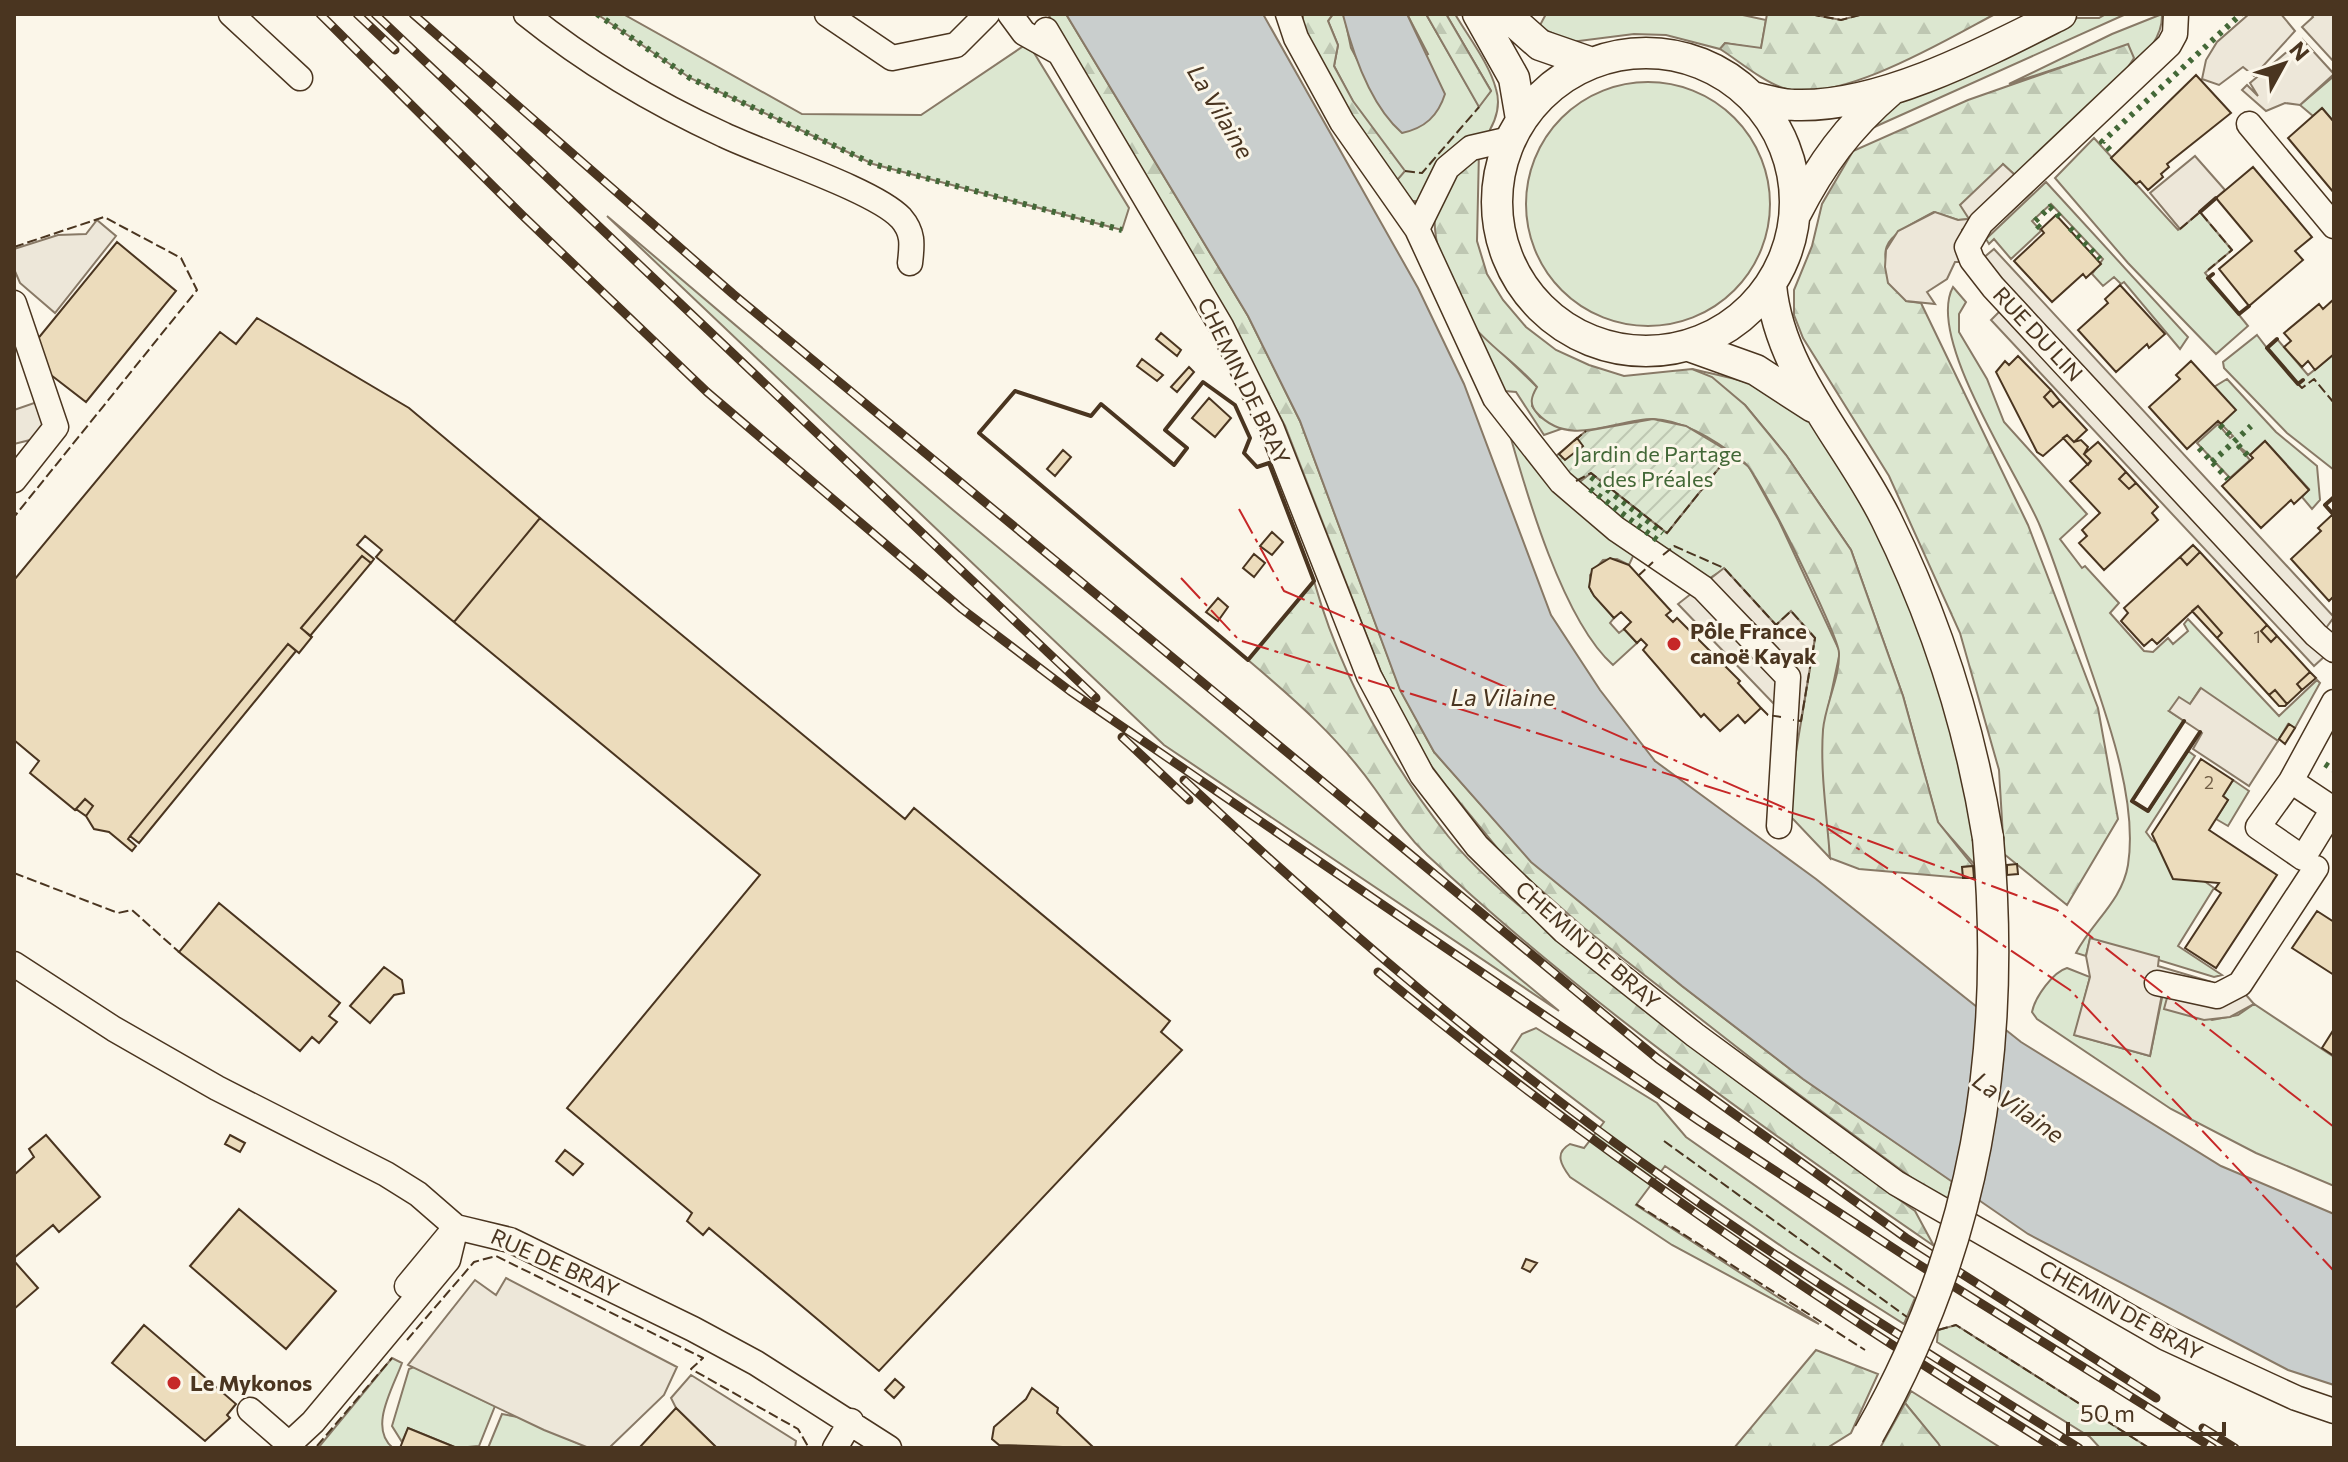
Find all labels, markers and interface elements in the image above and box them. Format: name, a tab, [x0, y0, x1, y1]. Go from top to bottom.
north arrow	[2244, 24, 2324, 104]
text: N	[2284, 36, 2315, 66]
water label: La Vilaine	[1182, 59, 1261, 164]
street label: RUE DU LIN	[1988, 281, 2089, 387]
street label: CHEMIN DE BRAY	[1192, 293, 1297, 469]
park label: Jardin de Partage des Préales	[1574, 440, 1742, 492]
place label: Pôle France canoë Kayak	[1690, 617, 1817, 669]
house number: 1	[2253, 625, 2261, 647]
marker: Pôle France canoë Kayak	[1665, 635, 1683, 653]
water label: La Vilaine	[1451, 682, 1556, 711]
house number: 2	[2204, 771, 2214, 793]
street label: CHEMIN DE BRAY	[1511, 875, 1666, 1015]
water label: La Vilaine	[1968, 1065, 2070, 1149]
street label: RUE DE BRAY	[487, 1222, 624, 1303]
street label: CHEMIN DE BRAY	[2035, 1253, 2208, 1366]
place label: Le Mykonos	[190, 1369, 312, 1396]
marker: Le Mykonos	[165, 1374, 183, 1392]
scale bar	[2068, 1386, 2224, 1436]
text: 50 m	[2080, 1398, 2135, 1427]

